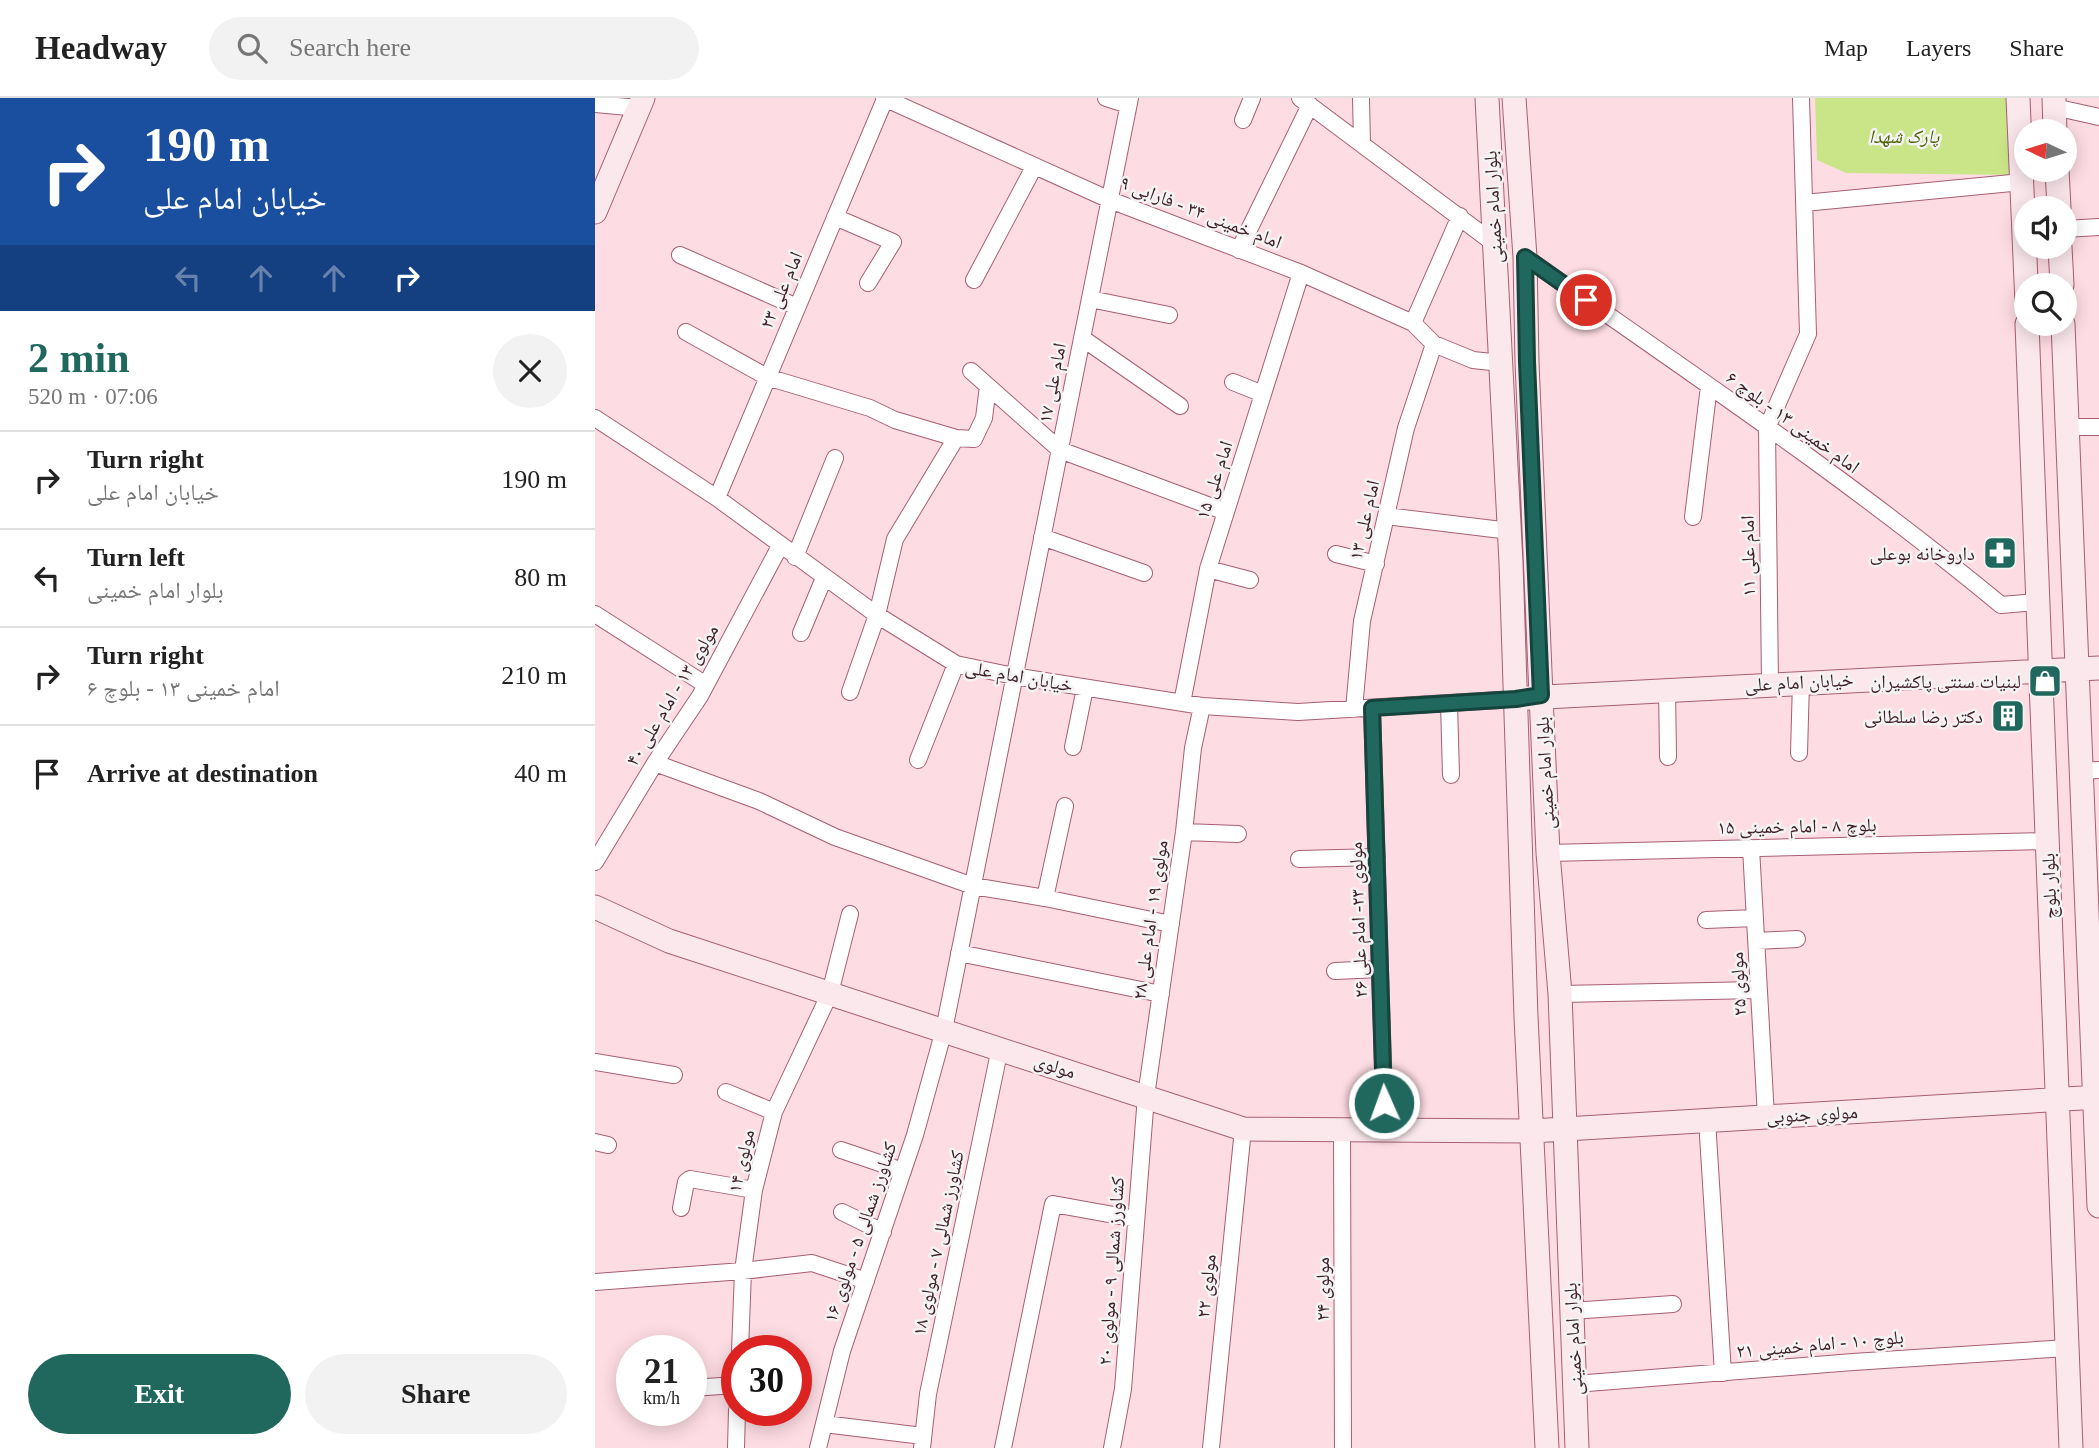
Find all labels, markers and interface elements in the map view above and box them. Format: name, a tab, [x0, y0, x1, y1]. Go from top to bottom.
search box	[209, 17, 699, 80]
icon: search	[233, 29, 271, 67]
text: Headway	[35, 30, 167, 66]
text: Search here	[289, 33, 411, 62]
text: Map	[1824, 35, 1868, 61]
text: Layers	[1906, 35, 1971, 61]
text: Share	[2009, 35, 2064, 61]
text: 190 m	[143, 117, 270, 172]
north arrow	[2014, 119, 2077, 182]
map controls	[2014, 119, 2077, 336]
icon: right	[28, 126, 119, 217]
park label: پارک شهدا	[1869, 126, 1940, 148]
street label: بلوار امام خمینی	[1480, 150, 1509, 264]
street label: امام خمینی ۳۴ - فارابی ۹	[1116, 172, 1285, 255]
text: خیابان امام علی	[143, 180, 327, 216]
button: sound	[2014, 196, 2077, 259]
street label: امام علی ۲۳	[755, 249, 809, 333]
icon: left	[169, 259, 207, 297]
icon: ahead	[242, 259, 280, 297]
icon: ahead	[315, 259, 353, 297]
icon: right	[388, 259, 426, 297]
pin	[1556, 270, 1616, 330]
button: search	[2014, 273, 2077, 336]
icon: arrive	[1567, 281, 1605, 319]
button: close	[493, 334, 567, 408]
text: 2 min	[28, 335, 130, 381]
street label: امام علی ۱۷	[1034, 341, 1073, 425]
street label: امام خمینی ۱۳ - بلوچ ۶	[1721, 367, 1864, 480]
text: 520 m · 07:06	[28, 384, 158, 409]
street label: امام علی ۱۵	[1191, 438, 1239, 523]
text: Turn right	[87, 445, 204, 474]
icon: right	[28, 461, 66, 499]
text: 190 m	[501, 465, 567, 494]
street label: امام علی ۱۳	[1345, 478, 1386, 563]
text: خیابان امام علی	[87, 480, 219, 505]
street label: امام علی ۱۱	[1737, 515, 1762, 597]
pharmacy icon: داروخانه بوعلی	[1981, 534, 2019, 572]
text: Turn left	[87, 543, 185, 572]
place label: داروخانه بوعلی	[1870, 543, 1975, 565]
icon: left	[28, 559, 66, 597]
text: 80 m	[514, 563, 567, 592]
text: بلوار امام خمینی	[87, 578, 224, 603]
street label: مولوی ۱۳ - امام علی ۴۰	[622, 621, 725, 771]
text: Turn right	[87, 641, 204, 670]
street label: خیابان امام علی	[963, 656, 1074, 699]
icon: right	[28, 657, 66, 695]
text: 210 m	[501, 661, 567, 690]
shop icon: لبنیات سنتی پاکشیران	[2026, 662, 2064, 700]
street label: خیابان امام علی	[1744, 669, 1854, 698]
place label: لبنیات سنتی پاکشیران	[1870, 671, 2021, 693]
text: امام خمینی ۱۳ - بلوچ ۶	[87, 676, 280, 701]
building icon: دکتر رضا سلطانی	[1989, 697, 2027, 735]
place label: دکتر رضا سلطانی	[1864, 706, 1983, 728]
street label: بلوار امام خمینی	[1532, 716, 1561, 830]
icon: arrive	[28, 755, 66, 793]
text: Arrive at destination	[87, 759, 318, 788]
text: 40 m	[514, 759, 567, 788]
street label: بلوچ ۸ - امام خمینی ۱۵	[1717, 814, 1877, 841]
street label: مولوی ۱۹ - امام علی ۲۸	[1128, 839, 1175, 1002]
street label: مولوی ۲۳- امام علی ۲۶	[1345, 841, 1374, 998]
street label: بلوار بلوچ	[2037, 853, 2062, 919]
street label: مولوی ۲۵	[1726, 951, 1751, 1017]
street label: مولوی	[1031, 1049, 1078, 1083]
position arrow	[1347, 1066, 1421, 1140]
street label: مولوی جنوبی	[1766, 1101, 1858, 1128]
street label: مولوی ۱۴	[724, 1127, 759, 1195]
street label: کشاورز شمالی ۵ - مولوی ۱۶	[819, 1139, 902, 1325]
street label: کشاورز شمالی ۷ - مولوی ۱۸	[908, 1148, 969, 1338]
street label: کشاورز شمالی ۹ - مولوی ۲۰	[1094, 1176, 1129, 1366]
street label: مولوی ۲۲	[1192, 1253, 1221, 1319]
street label: مولوی ۲۴	[1312, 1257, 1334, 1321]
street label: بلوار امام خمینی	[1560, 1282, 1589, 1396]
street label: بلوچ ۱۰ - امام خمینی ۲۱	[1736, 1326, 1905, 1365]
speed limit sign: 30	[721, 1335, 812, 1426]
text: 21	[644, 1352, 679, 1391]
button: Exit	[28, 1354, 291, 1434]
button: Share	[305, 1354, 567, 1434]
text: km/h	[643, 1388, 680, 1408]

